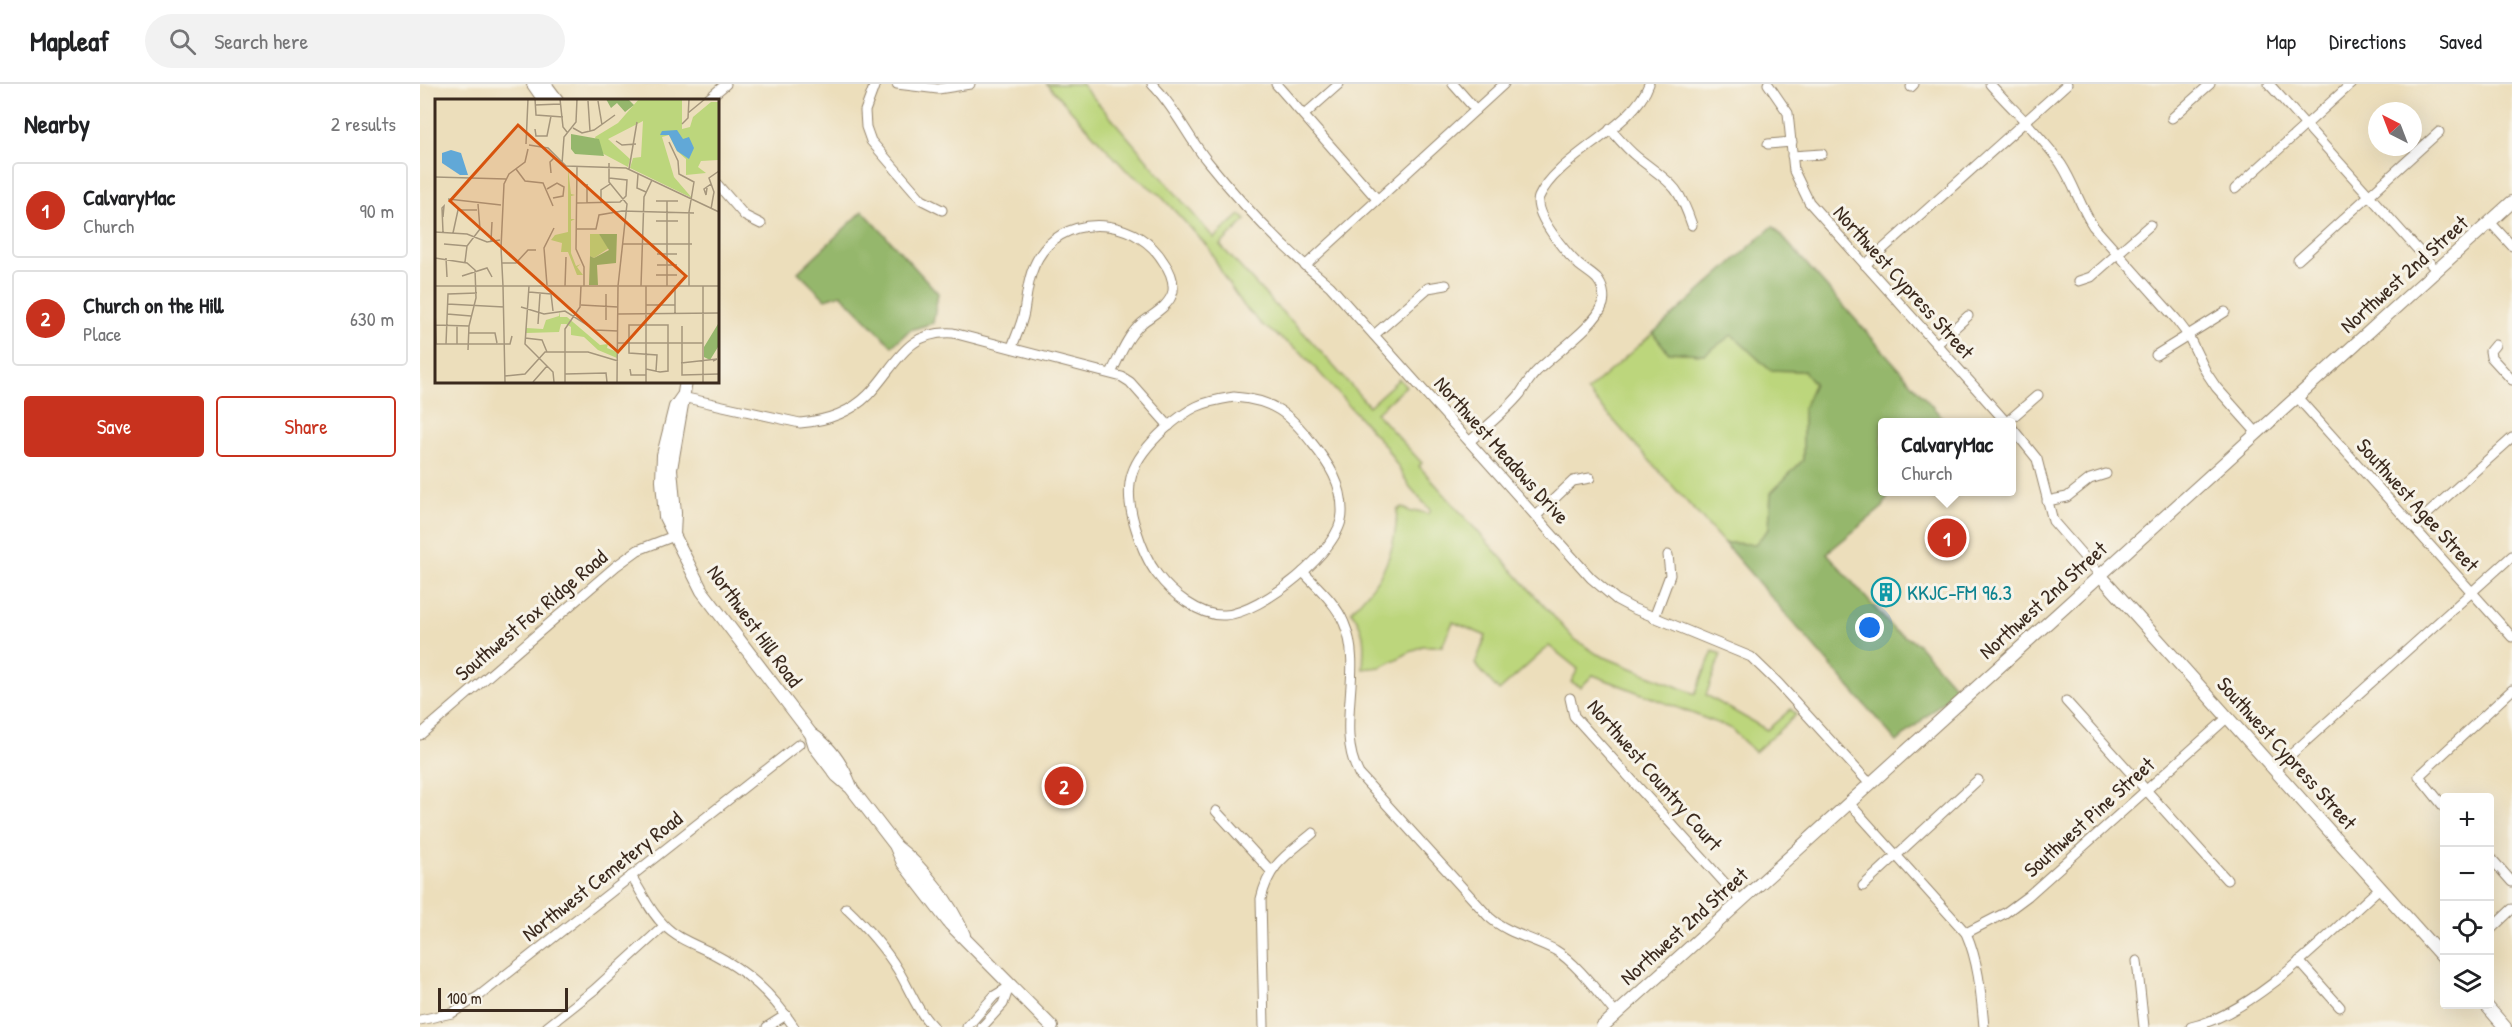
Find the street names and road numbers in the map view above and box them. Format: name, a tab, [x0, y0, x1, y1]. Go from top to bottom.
street label: Northwest Cypress Street	[1827, 199, 1981, 366]
street label: Northwest 2nd Street	[2334, 208, 2475, 339]
street label: Northwest Meadows Drive	[1428, 370, 1576, 530]
street label: Southwest Agee Street	[2350, 432, 2486, 579]
street label: Northwest 2nd Street	[1973, 534, 2114, 665]
street label: Southwest Fox Ridge Road	[449, 543, 613, 687]
street label: Northwest Hill Road	[701, 559, 809, 693]
street label: Southwest Cypress Street	[2210, 670, 2364, 836]
street label: Northwest Country Court	[1581, 693, 1730, 858]
street label: Southwest Pine Street	[2017, 750, 2161, 884]
street label: Northwest Cemetery Road	[516, 804, 688, 948]
street label: Northwest 2nd Street	[1614, 860, 1755, 991]

